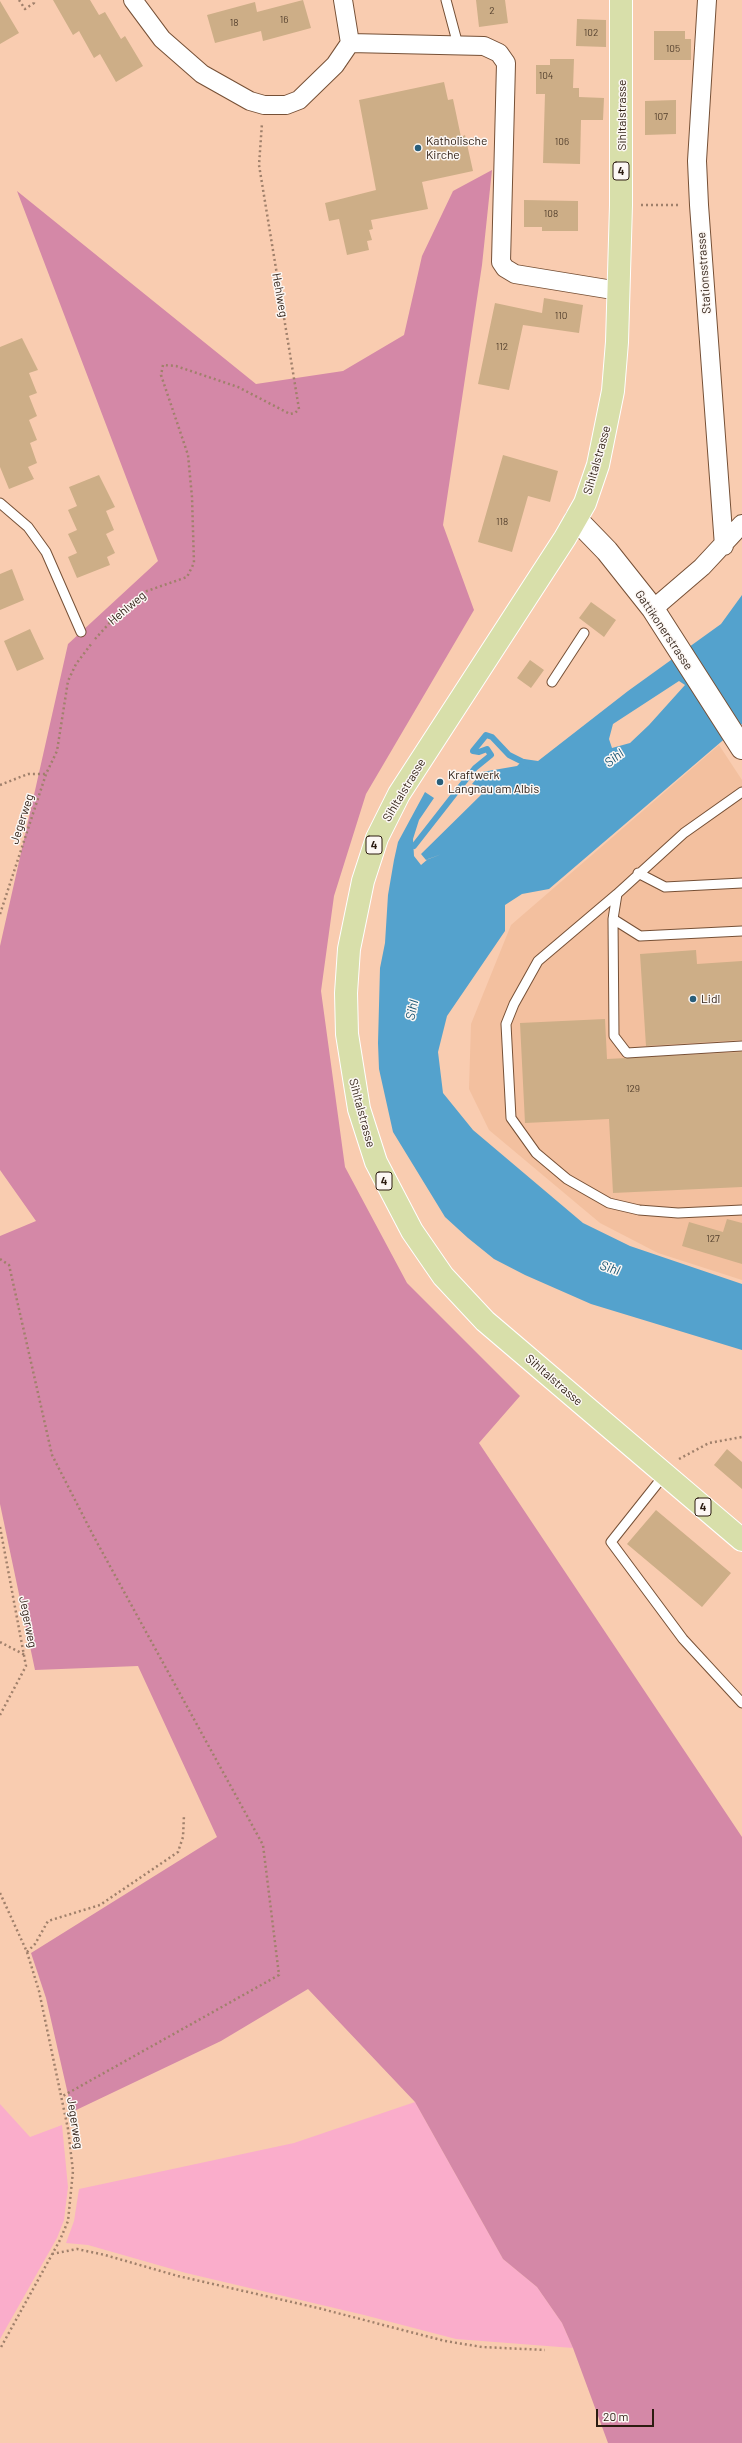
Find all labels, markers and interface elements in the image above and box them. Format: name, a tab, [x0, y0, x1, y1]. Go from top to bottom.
house number: 2	[489, 5, 495, 17]
house number: 16	[280, 14, 288, 26]
house number: 18	[230, 17, 238, 29]
house number: 102	[584, 27, 598, 39]
house number: 105	[666, 43, 680, 55]
house number: 104	[539, 70, 553, 82]
street label: Sihltalstrasse	[615, 80, 629, 150]
house number: 107	[654, 111, 668, 123]
place label: Katholische Kirche	[426, 134, 487, 162]
house number: 106	[555, 136, 569, 148]
marker: Katholische Kirche	[413, 143, 423, 153]
road number: 4	[613, 162, 629, 180]
house number: 108	[544, 208, 558, 220]
street label: Stationsstrasse	[694, 232, 714, 314]
street label: Hehlweg	[269, 272, 291, 318]
house number: 110	[555, 310, 567, 322]
house number: 112	[496, 341, 508, 353]
street label: Sihltalstrasse	[580, 424, 614, 496]
house number: 118	[496, 516, 508, 528]
street label: Gattikonerstrasse	[632, 587, 696, 673]
street label: Hehlweg	[105, 588, 149, 628]
water label: Sihl	[601, 746, 627, 770]
street label: Sihltalstrasse	[380, 756, 428, 824]
place label: Kraftwerk Langnau am Albis	[448, 768, 539, 796]
marker: Kraftwerk Langnau am Albis	[435, 777, 445, 787]
street label: Jegerweg	[7, 792, 37, 846]
road number: 4	[366, 836, 382, 854]
place label: Lidl	[701, 992, 720, 1006]
marker: Lidl	[688, 994, 698, 1004]
water label: Sihl	[402, 999, 422, 1021]
street label: Sihltalstrasse	[346, 1077, 378, 1149]
house number: 129	[626, 1083, 640, 1095]
road number: 4	[376, 1172, 392, 1190]
house number: 127	[706, 1233, 720, 1245]
water label: Sihl	[598, 1257, 622, 1279]
street label: Sihltalstrasse	[523, 1351, 585, 1409]
road number: 4	[695, 1498, 711, 1516]
street label: Jegerweg	[16, 1595, 40, 1649]
street label: Jegerweg	[64, 2096, 86, 2150]
scale bar	[598, 2401, 656, 2427]
text: 20 m	[603, 2409, 629, 2423]

